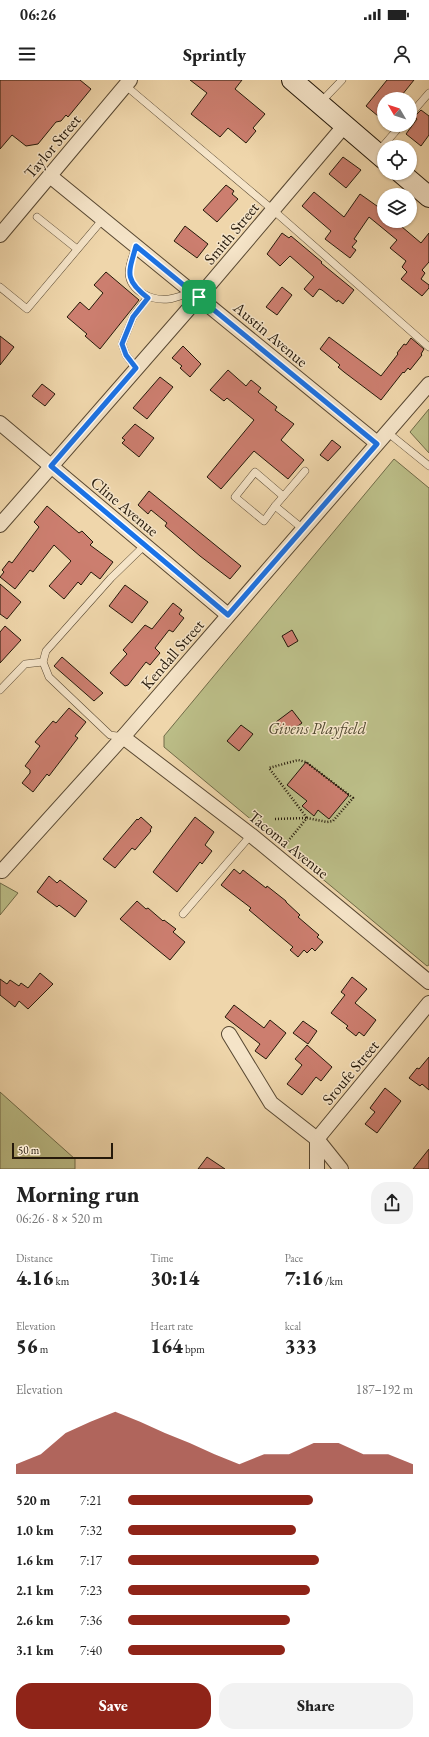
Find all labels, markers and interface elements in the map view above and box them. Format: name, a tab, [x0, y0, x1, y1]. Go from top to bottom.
text: 06:26	[20, 5, 56, 24]
icon: menu	[16, 43, 38, 65]
text: Sprintly	[183, 43, 246, 66]
icon: person	[391, 43, 413, 65]
north arrow	[377, 92, 417, 132]
map controls	[377, 92, 417, 228]
street label: Taylor Street	[19, 110, 85, 183]
button: locate	[377, 140, 417, 180]
button: layers	[377, 188, 417, 228]
street label: Smith Street	[199, 198, 264, 269]
pin	[182, 280, 216, 314]
icon: arrive	[188, 286, 210, 308]
street label: Austin Avenue	[228, 296, 312, 372]
street label: Cline Avenue	[86, 472, 163, 541]
street label: Kendall Street	[136, 615, 209, 694]
park label: Givens Playfield	[268, 718, 367, 739]
street label: Tacoma Avenue	[244, 806, 333, 883]
street label: Sroufe Street	[317, 1036, 384, 1109]
scale bar	[12, 1141, 113, 1160]
text: 50 m	[18, 1143, 39, 1157]
text: Morning run	[16, 1180, 140, 1209]
button: share	[371, 1182, 413, 1224]
text: 06:26 · 8 × 520 m	[16, 1210, 103, 1227]
text: Distance	[16, 1251, 53, 1265]
text: Time	[150, 1251, 173, 1265]
text: Pace	[285, 1251, 303, 1265]
text: 4.16	[16, 1265, 53, 1291]
text: 30:14	[150, 1265, 199, 1291]
text: 7:16	[285, 1265, 323, 1291]
text: km	[53, 1274, 69, 1288]
text: /km	[323, 1274, 343, 1288]
text: Elevation	[16, 1319, 56, 1333]
text: Heart rate	[150, 1319, 193, 1333]
text: kcal	[285, 1319, 301, 1333]
text: 56	[16, 1333, 38, 1359]
text: 164	[150, 1333, 183, 1359]
text: 333	[285, 1333, 317, 1359]
text: m	[38, 1342, 48, 1356]
text: bpm	[183, 1342, 205, 1356]
text: Elevation	[16, 1381, 63, 1398]
text: 187–192 m	[356, 1381, 413, 1398]
text: 520 m	[16, 1492, 50, 1509]
text: 7:21	[80, 1492, 102, 1509]
text: 1.0 km	[16, 1522, 54, 1539]
text: 7:32	[80, 1522, 102, 1539]
text: 1.6 km	[16, 1552, 54, 1569]
text: 7:17	[80, 1552, 102, 1569]
text: 2.1 km	[16, 1582, 54, 1599]
text: 7:23	[80, 1582, 102, 1599]
text: 2.6 km	[16, 1612, 54, 1629]
text: 7:36	[80, 1612, 102, 1629]
text: 3.1 km	[16, 1642, 54, 1659]
text: 7:40	[80, 1642, 102, 1659]
button: Save	[16, 1683, 211, 1729]
button: Share	[219, 1683, 413, 1729]

